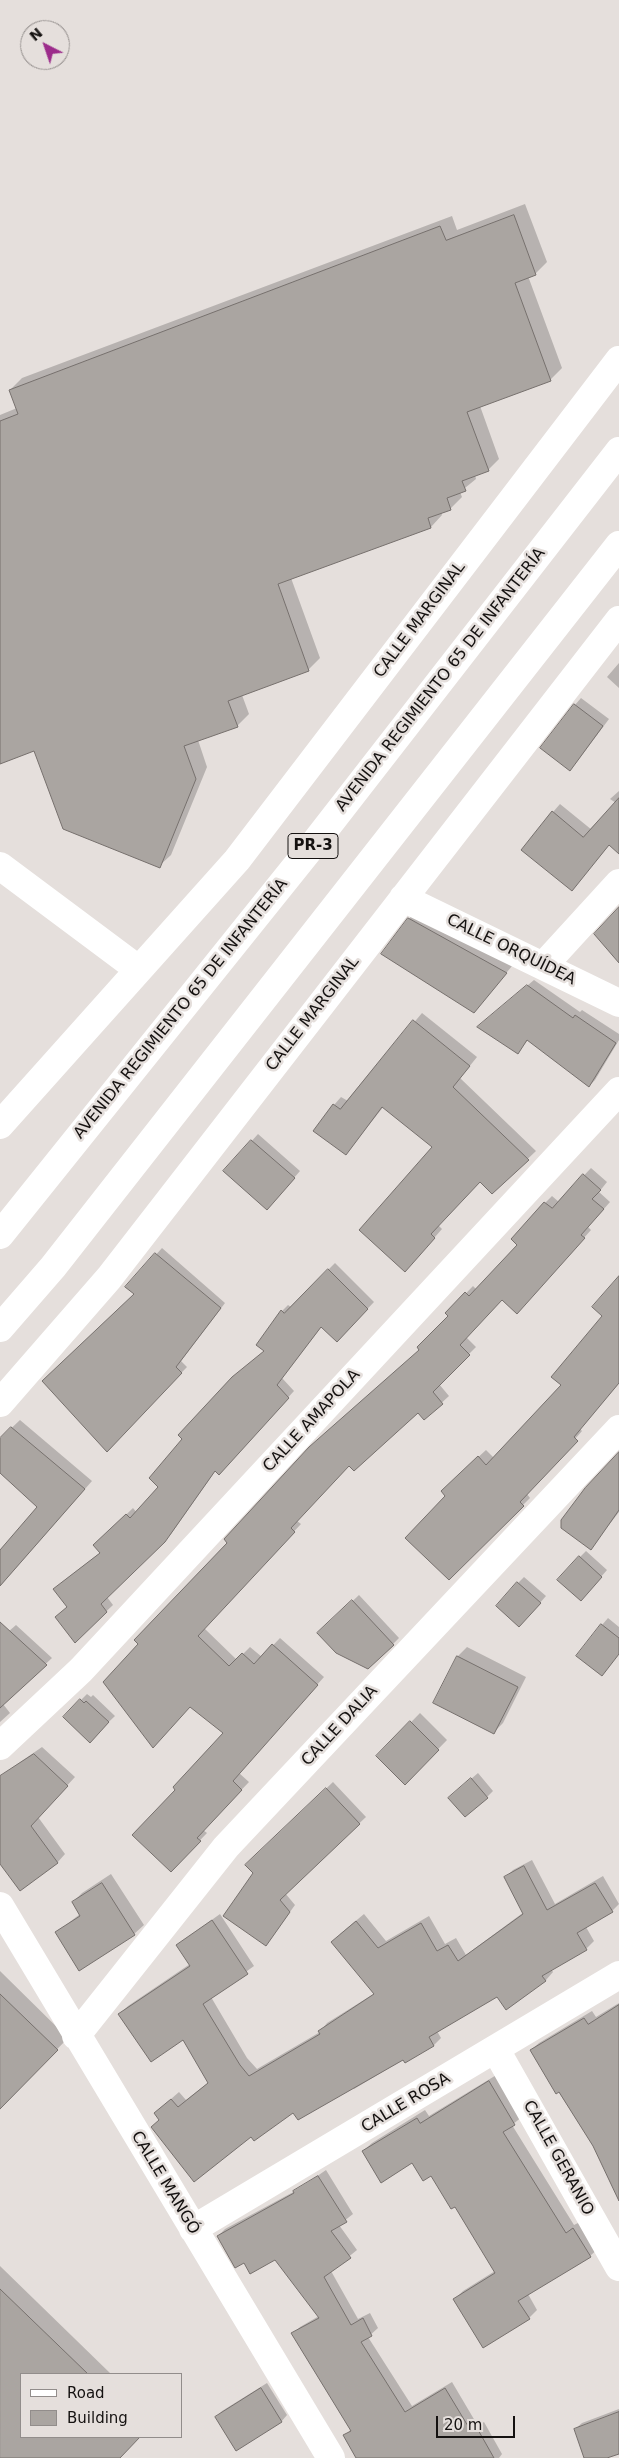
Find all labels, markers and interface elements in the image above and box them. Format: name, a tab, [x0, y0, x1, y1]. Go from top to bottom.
north arrow	[20, 20, 70, 70]
text: N	[26, 25, 45, 44]
street label: AVENIDA REGIMIENTO 65 DE INFANTERÍA	[332, 544, 550, 816]
street label: CALLE MARGINAL	[370, 558, 470, 682]
road number: PR-3	[288, 834, 338, 858]
street label: AVENIDA REGIMIENTO 65 DE INFANTERÍA	[70, 875, 292, 1143]
street label: CALLE ORQUÍDEA	[443, 910, 579, 990]
street label: CALLE MARGINAL	[262, 953, 364, 1075]
street label: CALLE AMAPOLA	[260, 1366, 364, 1476]
street label: CALLE DALIA	[298, 1682, 382, 1770]
street label: CALLE ROSA	[358, 2069, 454, 2137]
street label: CALLE GERANIO	[518, 2097, 598, 2219]
street label: CALLE MANGÓ	[127, 2128, 203, 2238]
legend	[20, 2373, 182, 2438]
text: Road	[67, 2384, 105, 2402]
scale bar	[439, 2406, 518, 2438]
text: Building	[67, 2409, 128, 2427]
text: 20 m	[444, 2416, 482, 2434]

